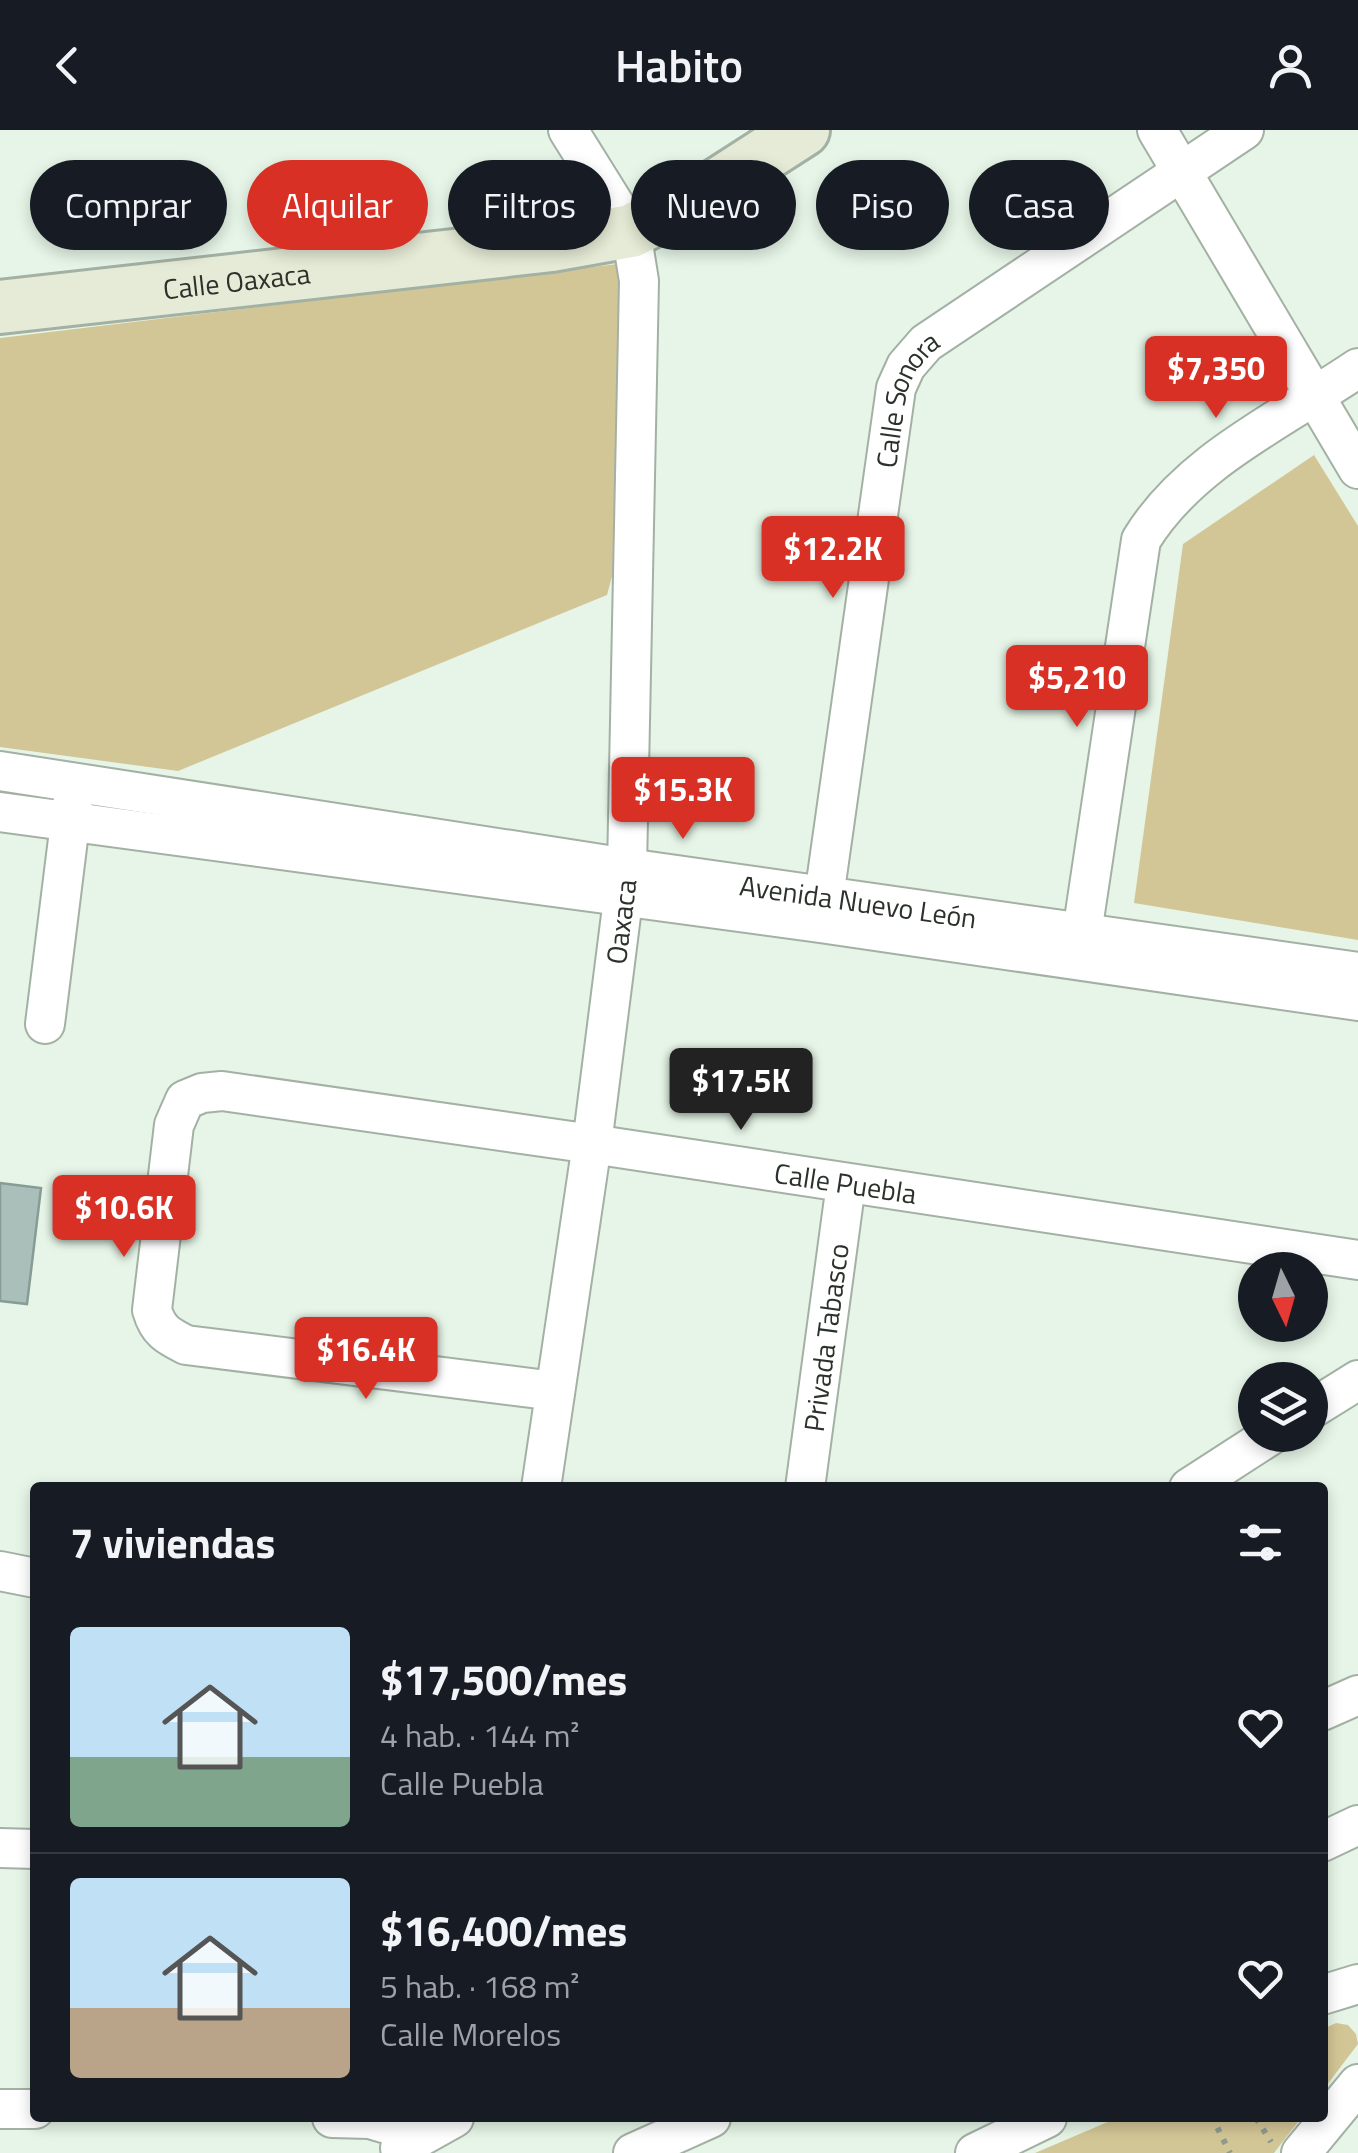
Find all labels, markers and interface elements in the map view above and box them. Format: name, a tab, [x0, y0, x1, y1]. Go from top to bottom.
text: Habito	[615, 31, 743, 99]
icon: back	[40, 38, 95, 93]
icon: person	[1263, 38, 1318, 93]
chip: Comprar	[30, 160, 227, 250]
chip: Alquilar	[247, 160, 428, 250]
chip: Filtros	[448, 160, 611, 250]
chip: Nuevo	[631, 160, 796, 250]
chip: Piso	[816, 160, 949, 250]
chip: Casa	[969, 160, 1109, 250]
street label: Calle Oaxaca	[161, 251, 312, 310]
street label: Calle Sonora	[863, 319, 947, 471]
pin: $7,350	[1135, 336, 1297, 421]
text: $7,350	[1167, 344, 1265, 392]
pin: $12.2K	[752, 516, 914, 601]
text: $12.2K	[784, 524, 882, 572]
pin: $5,210	[996, 645, 1158, 730]
text: $5,210	[1028, 653, 1126, 701]
pin: $15.3K	[602, 757, 764, 842]
text: $15.3K	[634, 765, 732, 813]
street label: Avenida Nuevo León	[737, 863, 980, 939]
street label: Oaxaca	[594, 877, 647, 967]
pin: $17.5K	[660, 1048, 822, 1133]
text: $17.5K	[692, 1056, 790, 1104]
street label: Calle Puebla	[771, 1150, 920, 1214]
pin: $10.6K	[43, 1175, 205, 1260]
text: $10.6K	[75, 1183, 173, 1231]
street label: Privada Tabasco	[791, 1241, 859, 1434]
north arrow	[1238, 1252, 1328, 1342]
map controls	[1238, 1252, 1328, 1452]
pin: $16.4K	[285, 1317, 447, 1402]
text: $16.4K	[317, 1325, 415, 1373]
button: layers	[1238, 1362, 1328, 1452]
text: 7 viviendas	[70, 1510, 275, 1574]
icon: filters	[1233, 1515, 1288, 1570]
text: $17,500/mes	[380, 1647, 627, 1711]
icon: home	[150, 1667, 270, 1787]
icon: heart	[1233, 1700, 1288, 1755]
text: 4 hab. · 144 m²	[380, 1711, 579, 1759]
text: Calle Puebla	[380, 1759, 544, 1807]
text: $16,400/mes	[380, 1898, 627, 1962]
icon: home	[150, 1918, 270, 2038]
icon: heart	[1233, 1951, 1288, 2006]
text: 5 hab. · 168 m²	[380, 1962, 579, 2010]
text: Calle Morelos	[380, 2010, 561, 2058]

